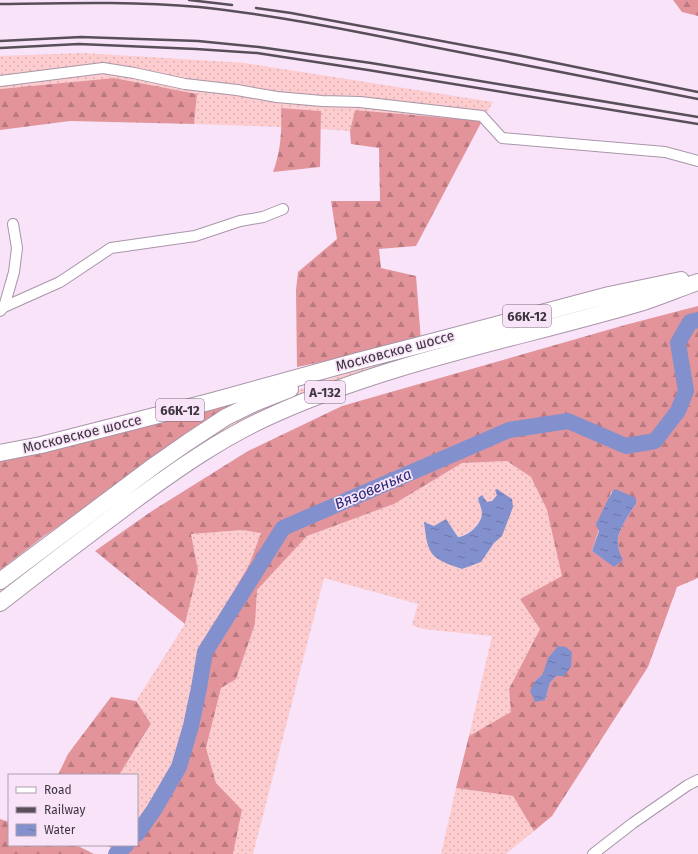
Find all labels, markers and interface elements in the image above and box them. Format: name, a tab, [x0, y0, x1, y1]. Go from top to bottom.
road number: 66К-12	[503, 305, 551, 327]
street label: Московское шоссе	[334, 327, 456, 375]
road number: А-132	[305, 381, 345, 403]
road number: 66К-12	[156, 399, 204, 421]
street label: Московское шоссе	[21, 411, 143, 457]
water label: Вязовенька	[332, 465, 414, 513]
legend	[8, 774, 138, 846]
text: Road	[44, 783, 72, 797]
text: Railway	[44, 803, 85, 817]
text: Water	[44, 823, 76, 837]

